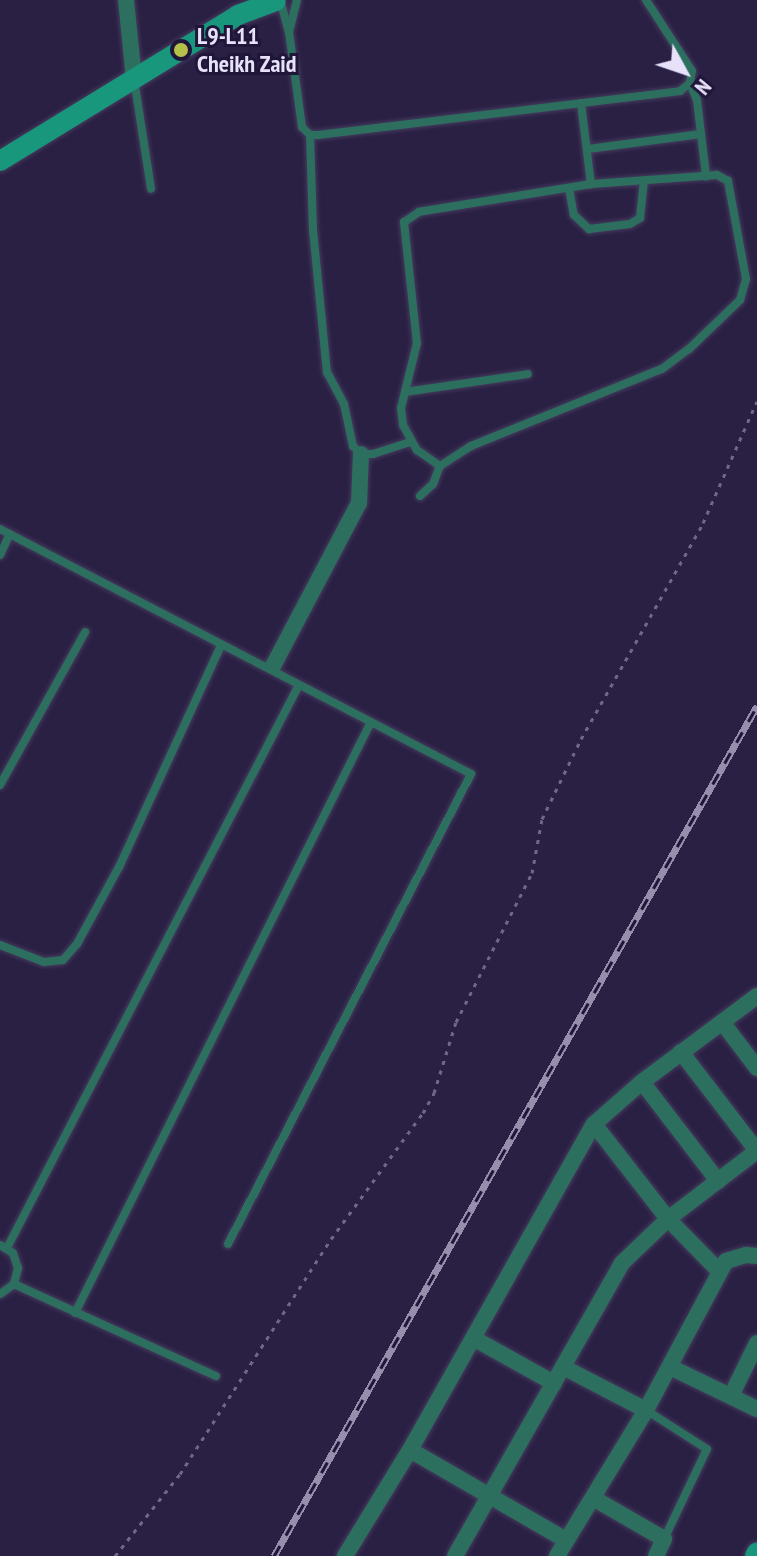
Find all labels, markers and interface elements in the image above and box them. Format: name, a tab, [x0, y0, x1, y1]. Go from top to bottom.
place label: L9-L11 Cheikh Zaid	[197, 22, 297, 78]
north arrow	[645, 32, 725, 112]
marker: L9-L11 Cheikh Zaid	[172, 41, 190, 59]
text: N	[689, 74, 718, 101]

